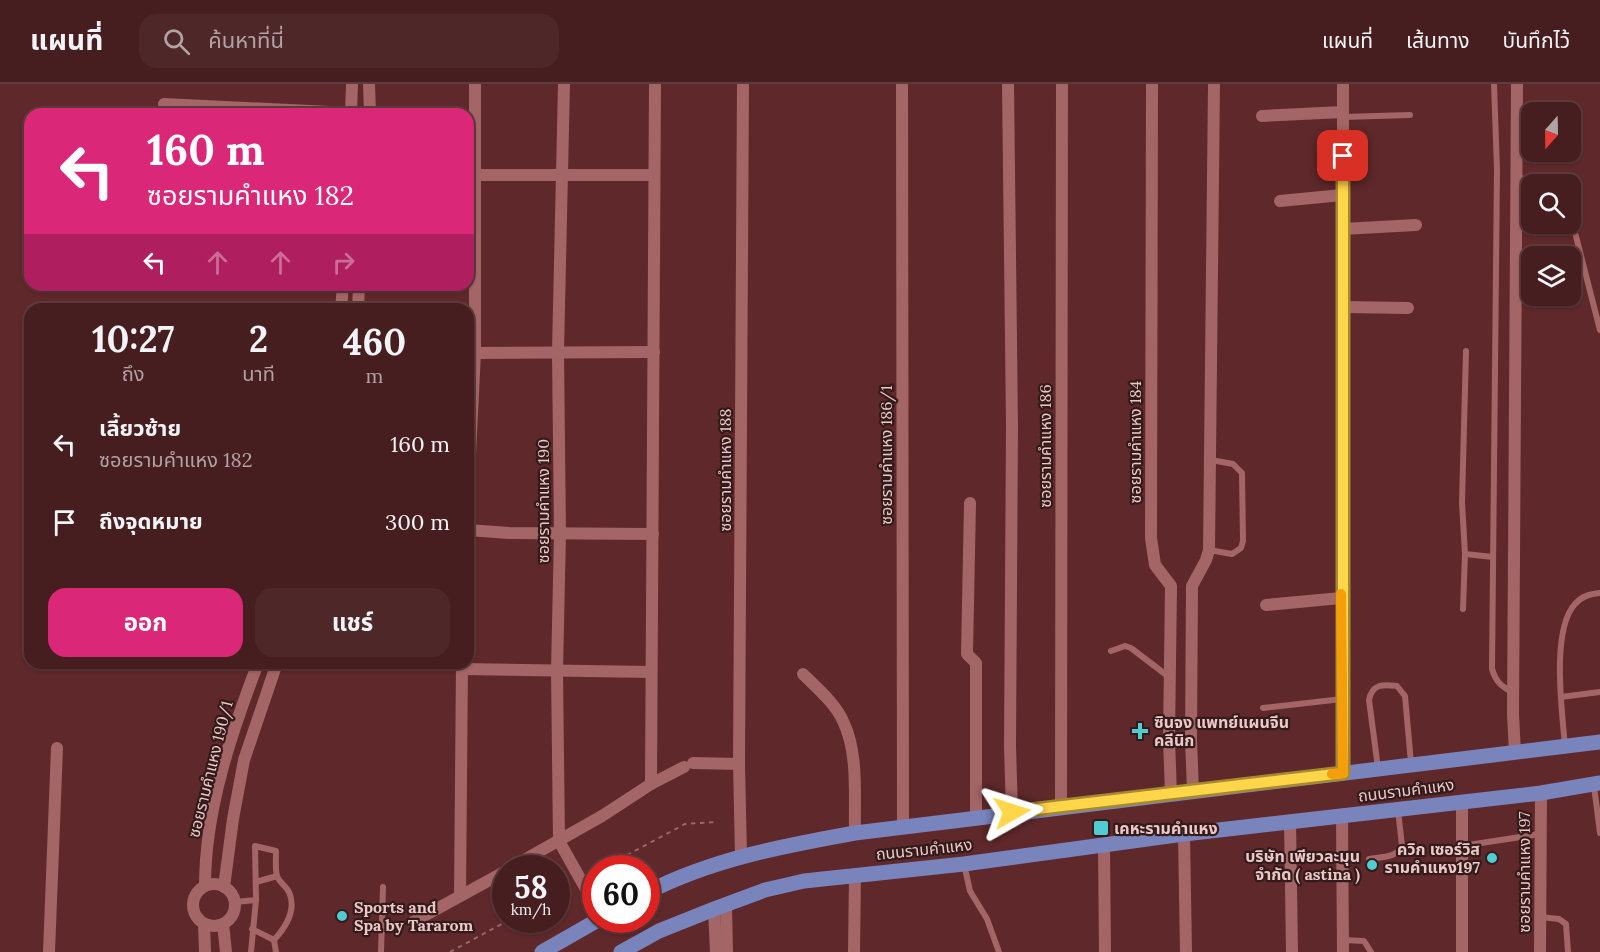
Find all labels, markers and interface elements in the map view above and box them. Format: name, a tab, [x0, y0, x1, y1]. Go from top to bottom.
search box	[139, 14, 559, 68]
text: แผนที่	[30, 22, 103, 58]
icon: search	[160, 25, 193, 58]
text: ค้นหาที่นี่	[208, 26, 284, 54]
text: แผนที่	[1322, 27, 1373, 54]
text: เส้นทาง	[1406, 27, 1470, 54]
text: บันทึกไว้	[1503, 27, 1570, 54]
north arrow	[1521, 102, 1581, 162]
map controls	[1521, 102, 1581, 306]
text: 160 m	[147, 123, 265, 177]
pin	[1317, 130, 1368, 181]
icon: left	[48, 132, 126, 210]
icon: arrive	[1326, 139, 1359, 172]
button: search	[1521, 174, 1581, 234]
text: ซอยรามคำแหง 182	[147, 178, 354, 212]
icon: left	[138, 246, 171, 279]
icon: ahead	[201, 246, 234, 279]
icon: ahead	[264, 246, 297, 279]
icon: right	[327, 246, 360, 279]
button: layers	[1521, 246, 1581, 306]
text: 10:27	[92, 316, 174, 362]
text: 2	[249, 316, 268, 362]
text: 460	[343, 319, 406, 365]
text: ถึง	[122, 361, 145, 386]
text: นาที	[242, 361, 275, 386]
text: m	[365, 363, 383, 388]
street label: ซอยรามคำแหง 184	[1125, 380, 1145, 503]
street label: ซอยรามคำแหง 186	[1035, 384, 1055, 508]
street label: ซอยรามคำแหง 186/1	[876, 385, 897, 525]
street label: ซอยรามคำแหง 188	[715, 408, 735, 532]
text: เลี้ยวซ้าย	[99, 414, 181, 442]
icon: left	[48, 428, 81, 461]
text: 160 m	[390, 430, 450, 458]
street label: ซอยรามคำแหง 190	[533, 439, 553, 563]
text: ซอยรามคำแหง 182	[99, 447, 252, 472]
icon: arrive	[48, 506, 81, 539]
text: ถึงจุดหมาย	[99, 507, 203, 535]
text: 300 m	[385, 508, 450, 536]
button: ออก	[48, 588, 243, 657]
button: แชร์	[255, 588, 450, 657]
street label: ซอยรามคำแหง 190/1	[183, 698, 238, 840]
place label: ซินจง แพทย์แผนจีน คลีนิก	[1154, 712, 1289, 750]
marker: ซินจง แพทย์แผนจีน คลีนิก	[1131, 722, 1149, 740]
street label: ถนนรามคำแหง	[1357, 774, 1455, 806]
position arrow	[980, 780, 1044, 844]
street label: ซอยรามคำแหง 197	[1514, 811, 1534, 933]
place label: เคหะรามคำแหง	[1114, 818, 1218, 838]
marker: เคหะรามคำแหง	[1092, 819, 1110, 837]
street label: ถนนรามคำแหง	[875, 834, 973, 864]
place label: ควิก เซอร์วิส รามคำแหง197	[1385, 839, 1480, 877]
place label: บริษัท เพียวละมุน จำกัด ( astina )	[1245, 846, 1360, 885]
marker: ควิก เซอร์วิส รามคำแหง197	[1485, 851, 1499, 865]
speed limit sign: 60	[582, 855, 660, 933]
marker: บริษัท เพียวละมุน จำกัด ( astina )	[1365, 858, 1379, 872]
text: 58	[514, 868, 548, 906]
place label: Sports and Spa by Tararom	[354, 897, 474, 935]
text: km/h	[511, 900, 551, 919]
marker: Sports and Spa by Tararom	[335, 909, 349, 923]

